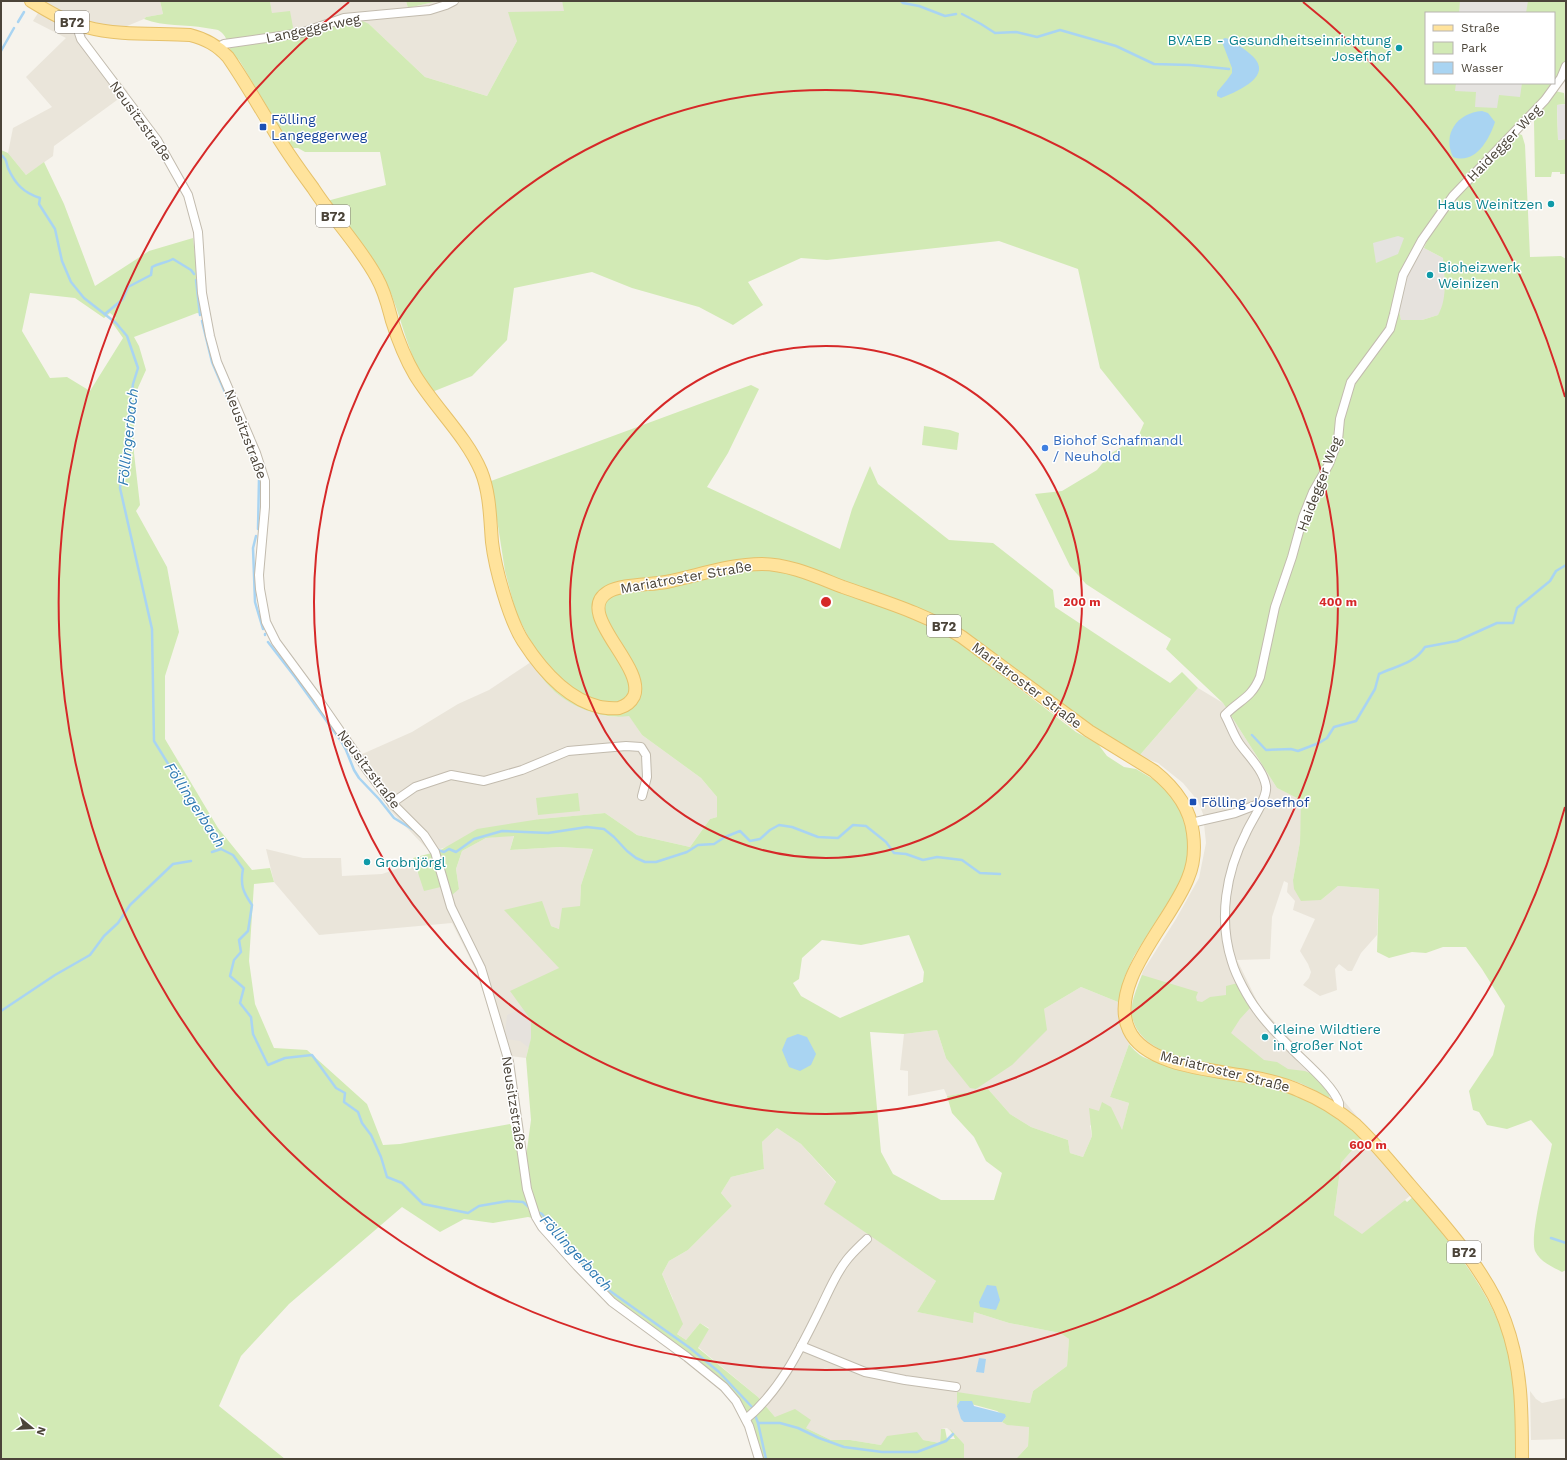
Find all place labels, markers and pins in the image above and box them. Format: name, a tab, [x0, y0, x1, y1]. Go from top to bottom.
place label: BVAEB - Gesundheitseinrichtung Josefhof	[1167, 32, 1392, 64]
marker: BVAEB - Gesundheitseinrichtung Josefhof	[1394, 43, 1404, 53]
place label: Fölling Langeggerweg	[271, 111, 368, 143]
marker: Fölling Langeggerweg	[258, 122, 268, 132]
place label: Haus Weinitzen	[1437, 196, 1543, 212]
marker: Haus Weinitzen	[1546, 199, 1556, 209]
place label: Bioheizwerk Weinizen	[1438, 259, 1520, 291]
marker: Bioheizwerk Weinizen	[1425, 270, 1435, 280]
place label: Biohof Schafmandl / Neuhold	[1053, 432, 1183, 464]
marker: Biohof Schafmandl / Neuhold	[1040, 443, 1050, 453]
centre of rings	[819, 595, 833, 609]
place label: Fölling Josefhof	[1201, 794, 1310, 810]
marker: Fölling Josefhof	[1188, 797, 1198, 807]
place label: Grobnjörgl	[375, 854, 446, 870]
marker: Grobnjörgl	[362, 857, 372, 867]
place label: Kleine Wildtiere in großer Not	[1273, 1021, 1381, 1053]
marker: Kleine Wildtiere in großer Not	[1260, 1032, 1270, 1042]

